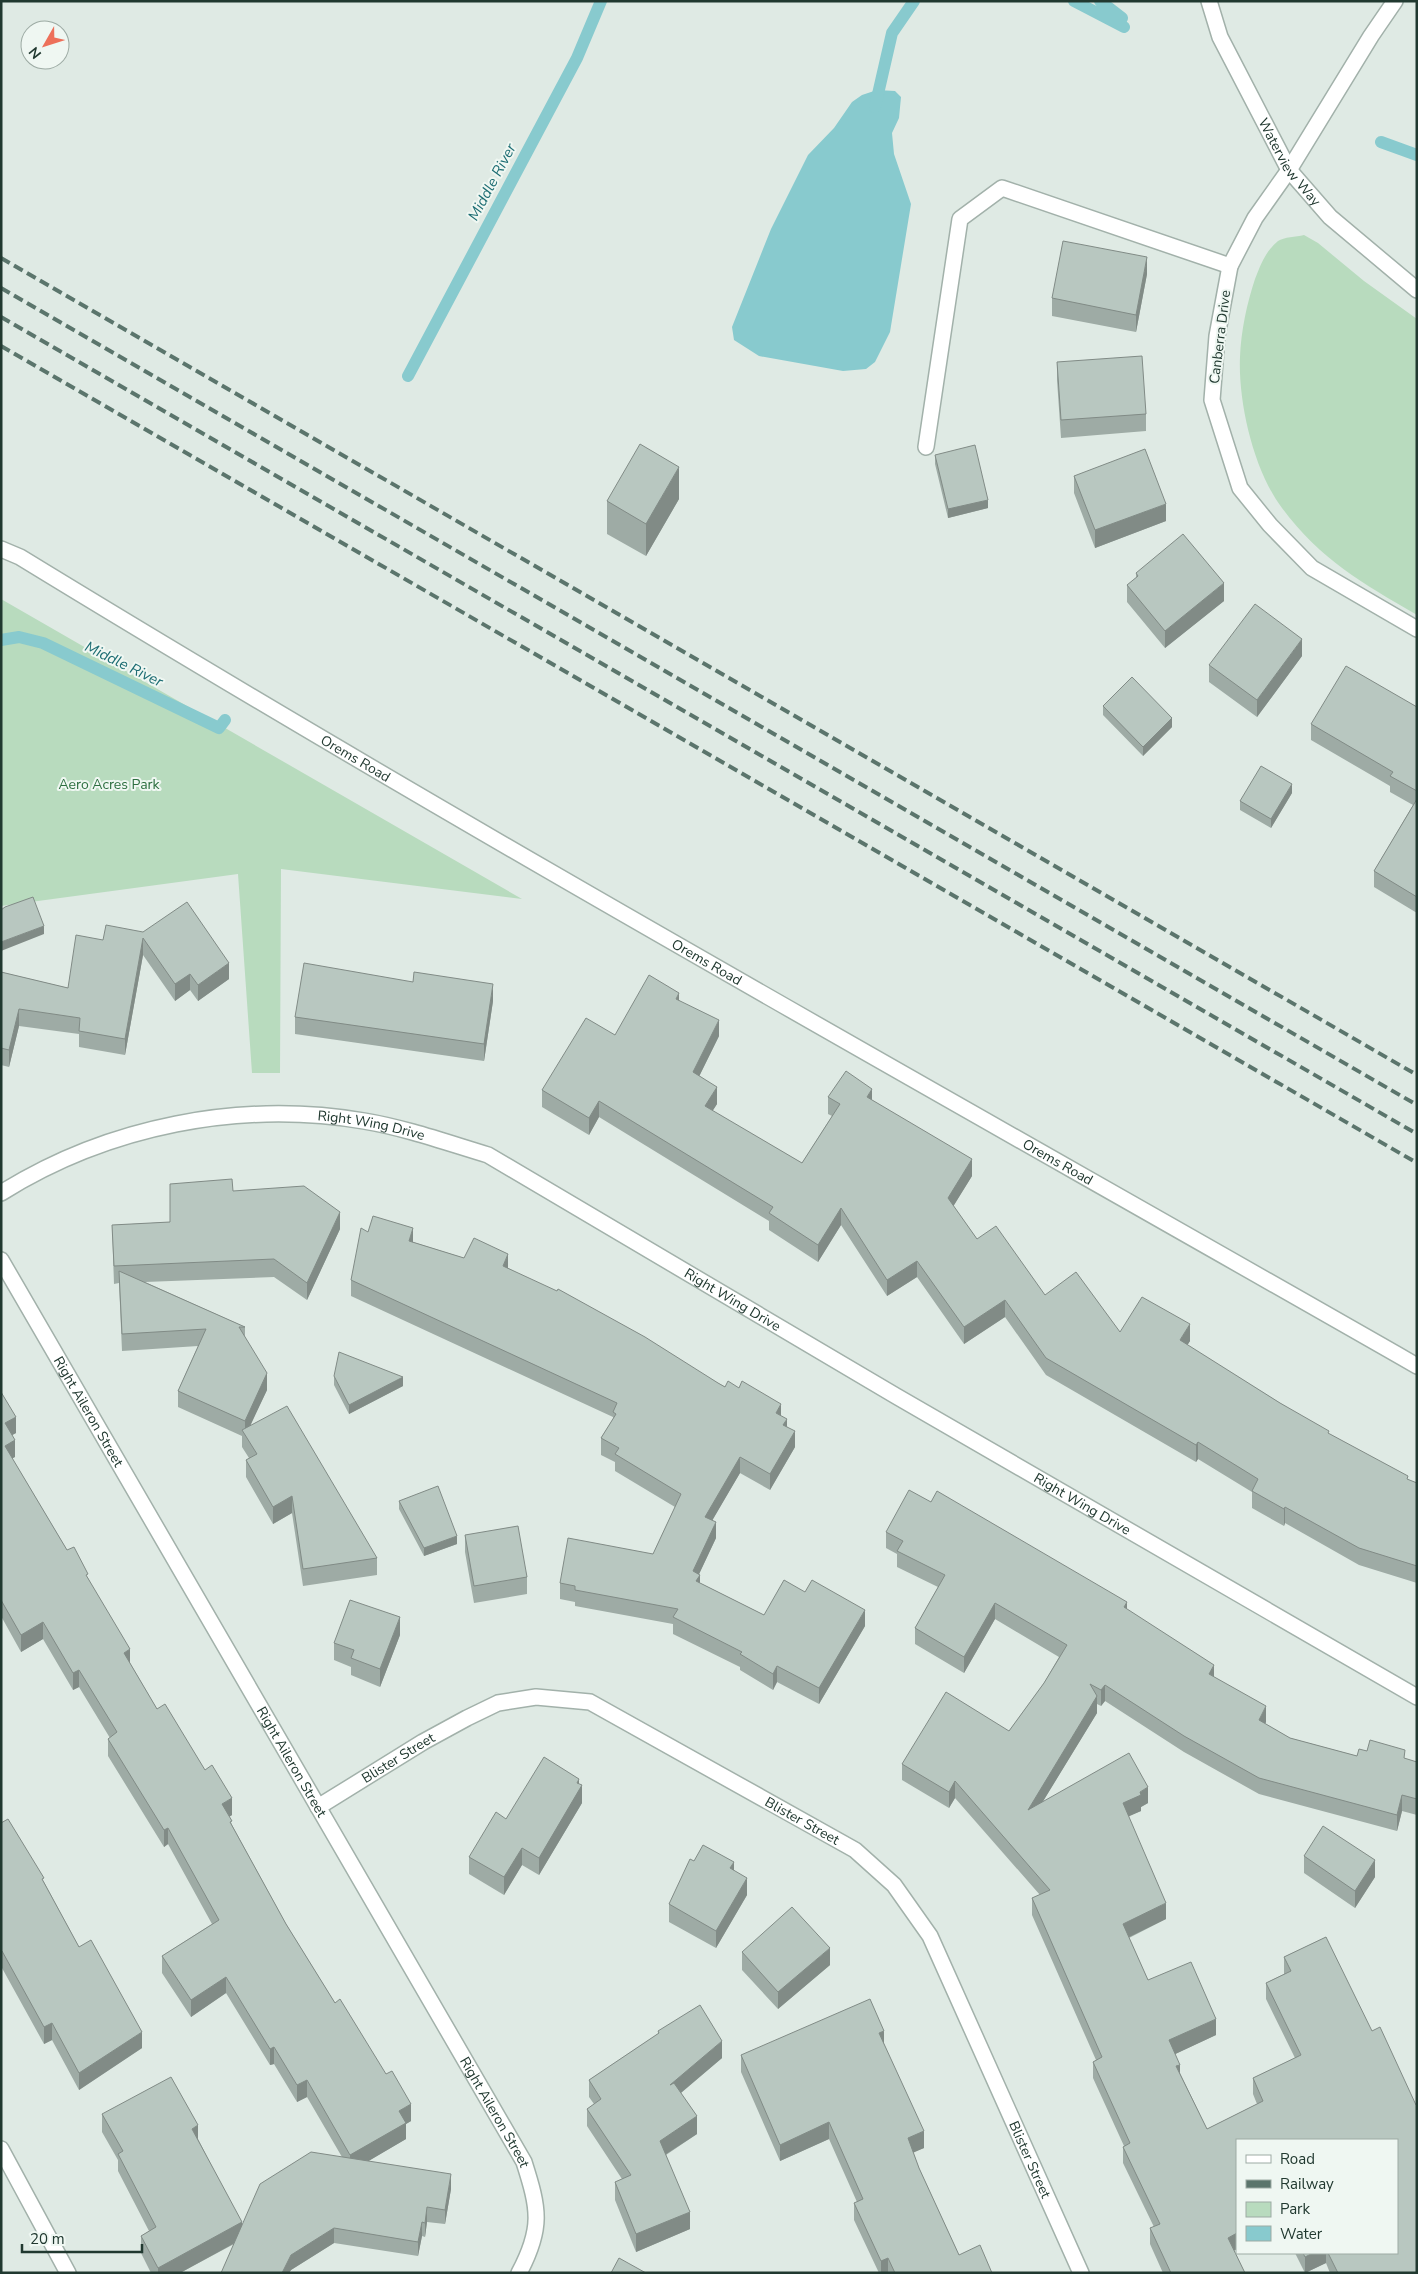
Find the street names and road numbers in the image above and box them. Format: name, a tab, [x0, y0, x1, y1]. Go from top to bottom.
street label: Waterview Way	[1254, 115, 1326, 210]
street label: Canberra Drive	[1205, 289, 1235, 385]
street label: Orems Road	[317, 730, 394, 786]
street label: Orems Road	[668, 934, 746, 989]
street label: Right Wing Drive	[317, 1106, 427, 1145]
street label: Orems Road	[1019, 1134, 1097, 1189]
street label: Right Wing Drive	[681, 1264, 784, 1335]
street label: Right Aileron Street	[49, 1353, 128, 1470]
street label: Right Wing Drive	[1030, 1468, 1134, 1539]
street label: Right Aileron Street	[252, 1703, 332, 1821]
street label: Blister Street	[358, 1728, 438, 1787]
street label: Blister Street	[762, 1792, 843, 1849]
street label: Right Aileron Street	[456, 2053, 535, 2170]
street label: Blister Street	[1005, 2118, 1056, 2201]

